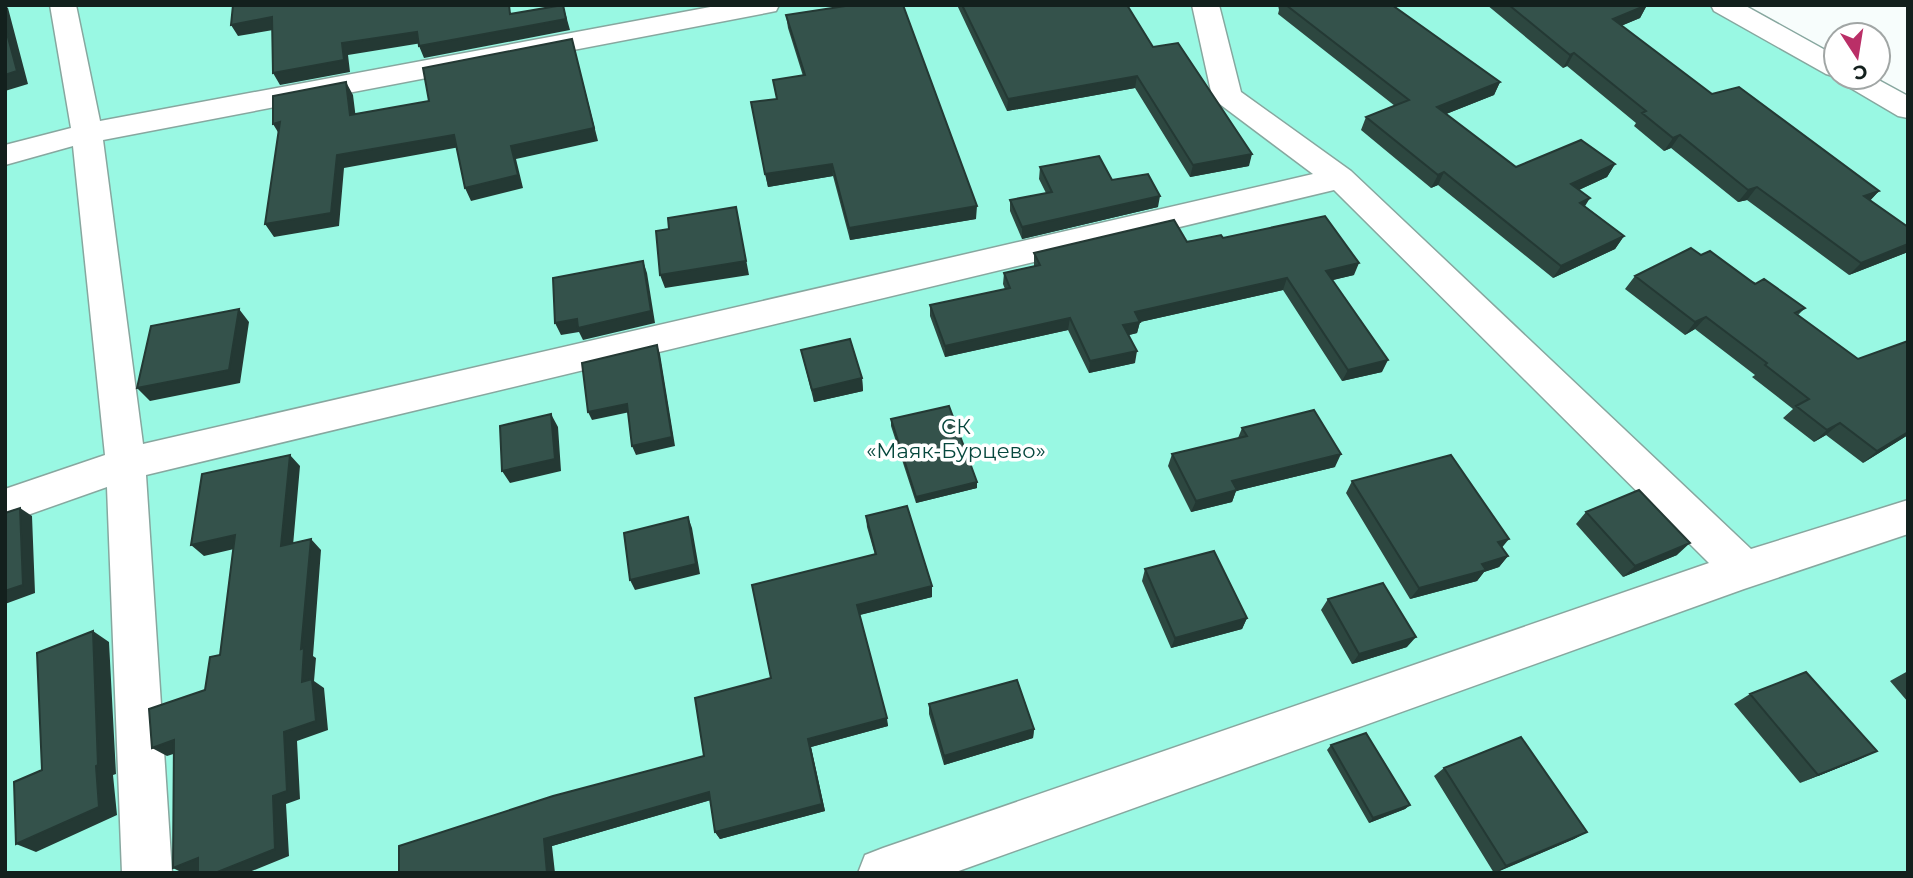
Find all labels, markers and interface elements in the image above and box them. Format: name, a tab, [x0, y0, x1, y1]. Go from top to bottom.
north arrow	[1822, 21, 1892, 91]
text: С	[1851, 59, 1870, 85]
park label: СК «Маяк-Бурцево»	[866, 414, 1046, 463]

